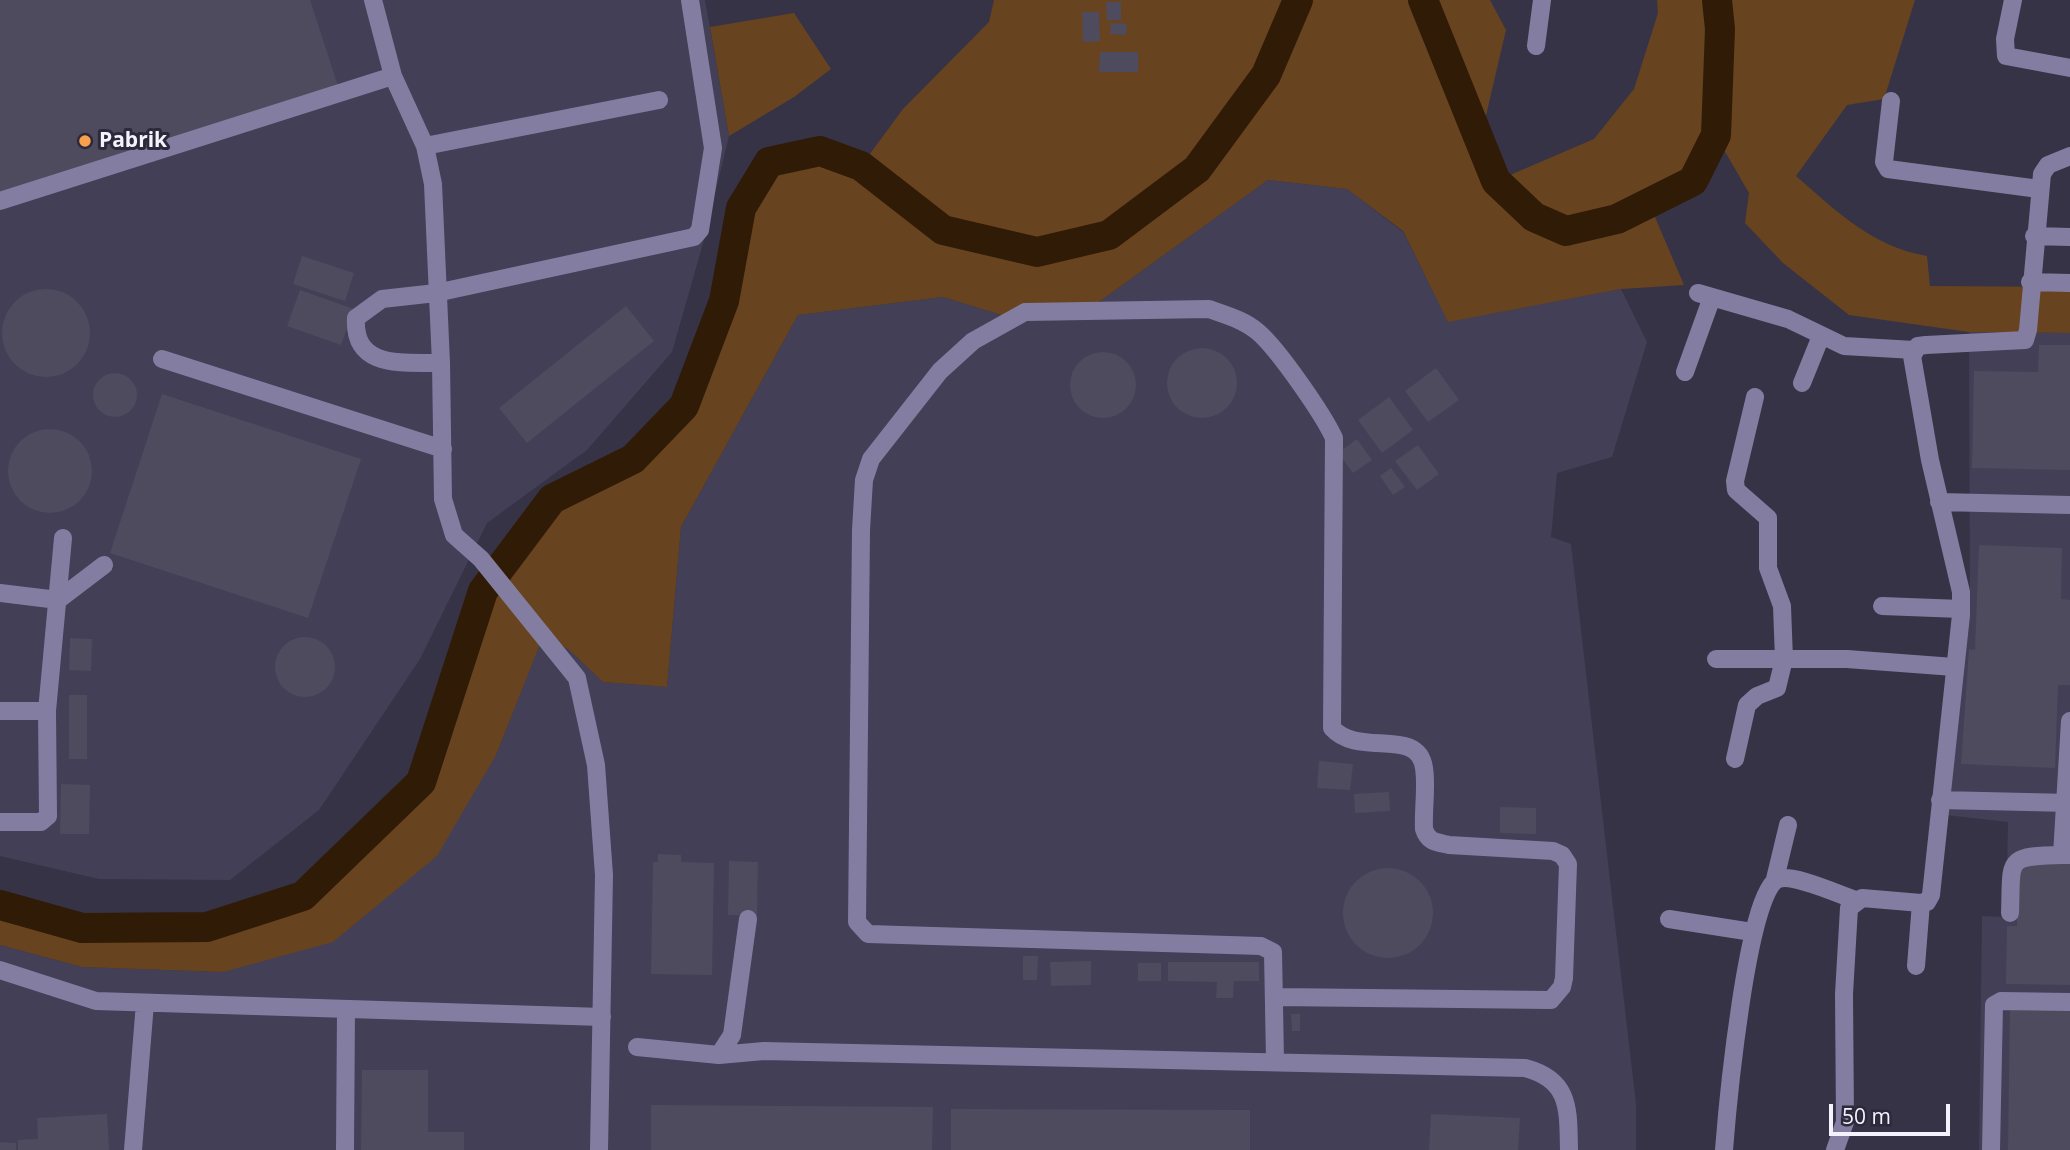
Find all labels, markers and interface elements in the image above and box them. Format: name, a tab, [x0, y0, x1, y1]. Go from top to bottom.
place label: Pabrik	[99, 128, 167, 154]
marker: Pabrik	[77, 133, 93, 149]
scale bar	[1832, 1090, 1953, 1134]
text: 50 m	[1842, 1102, 1891, 1130]

